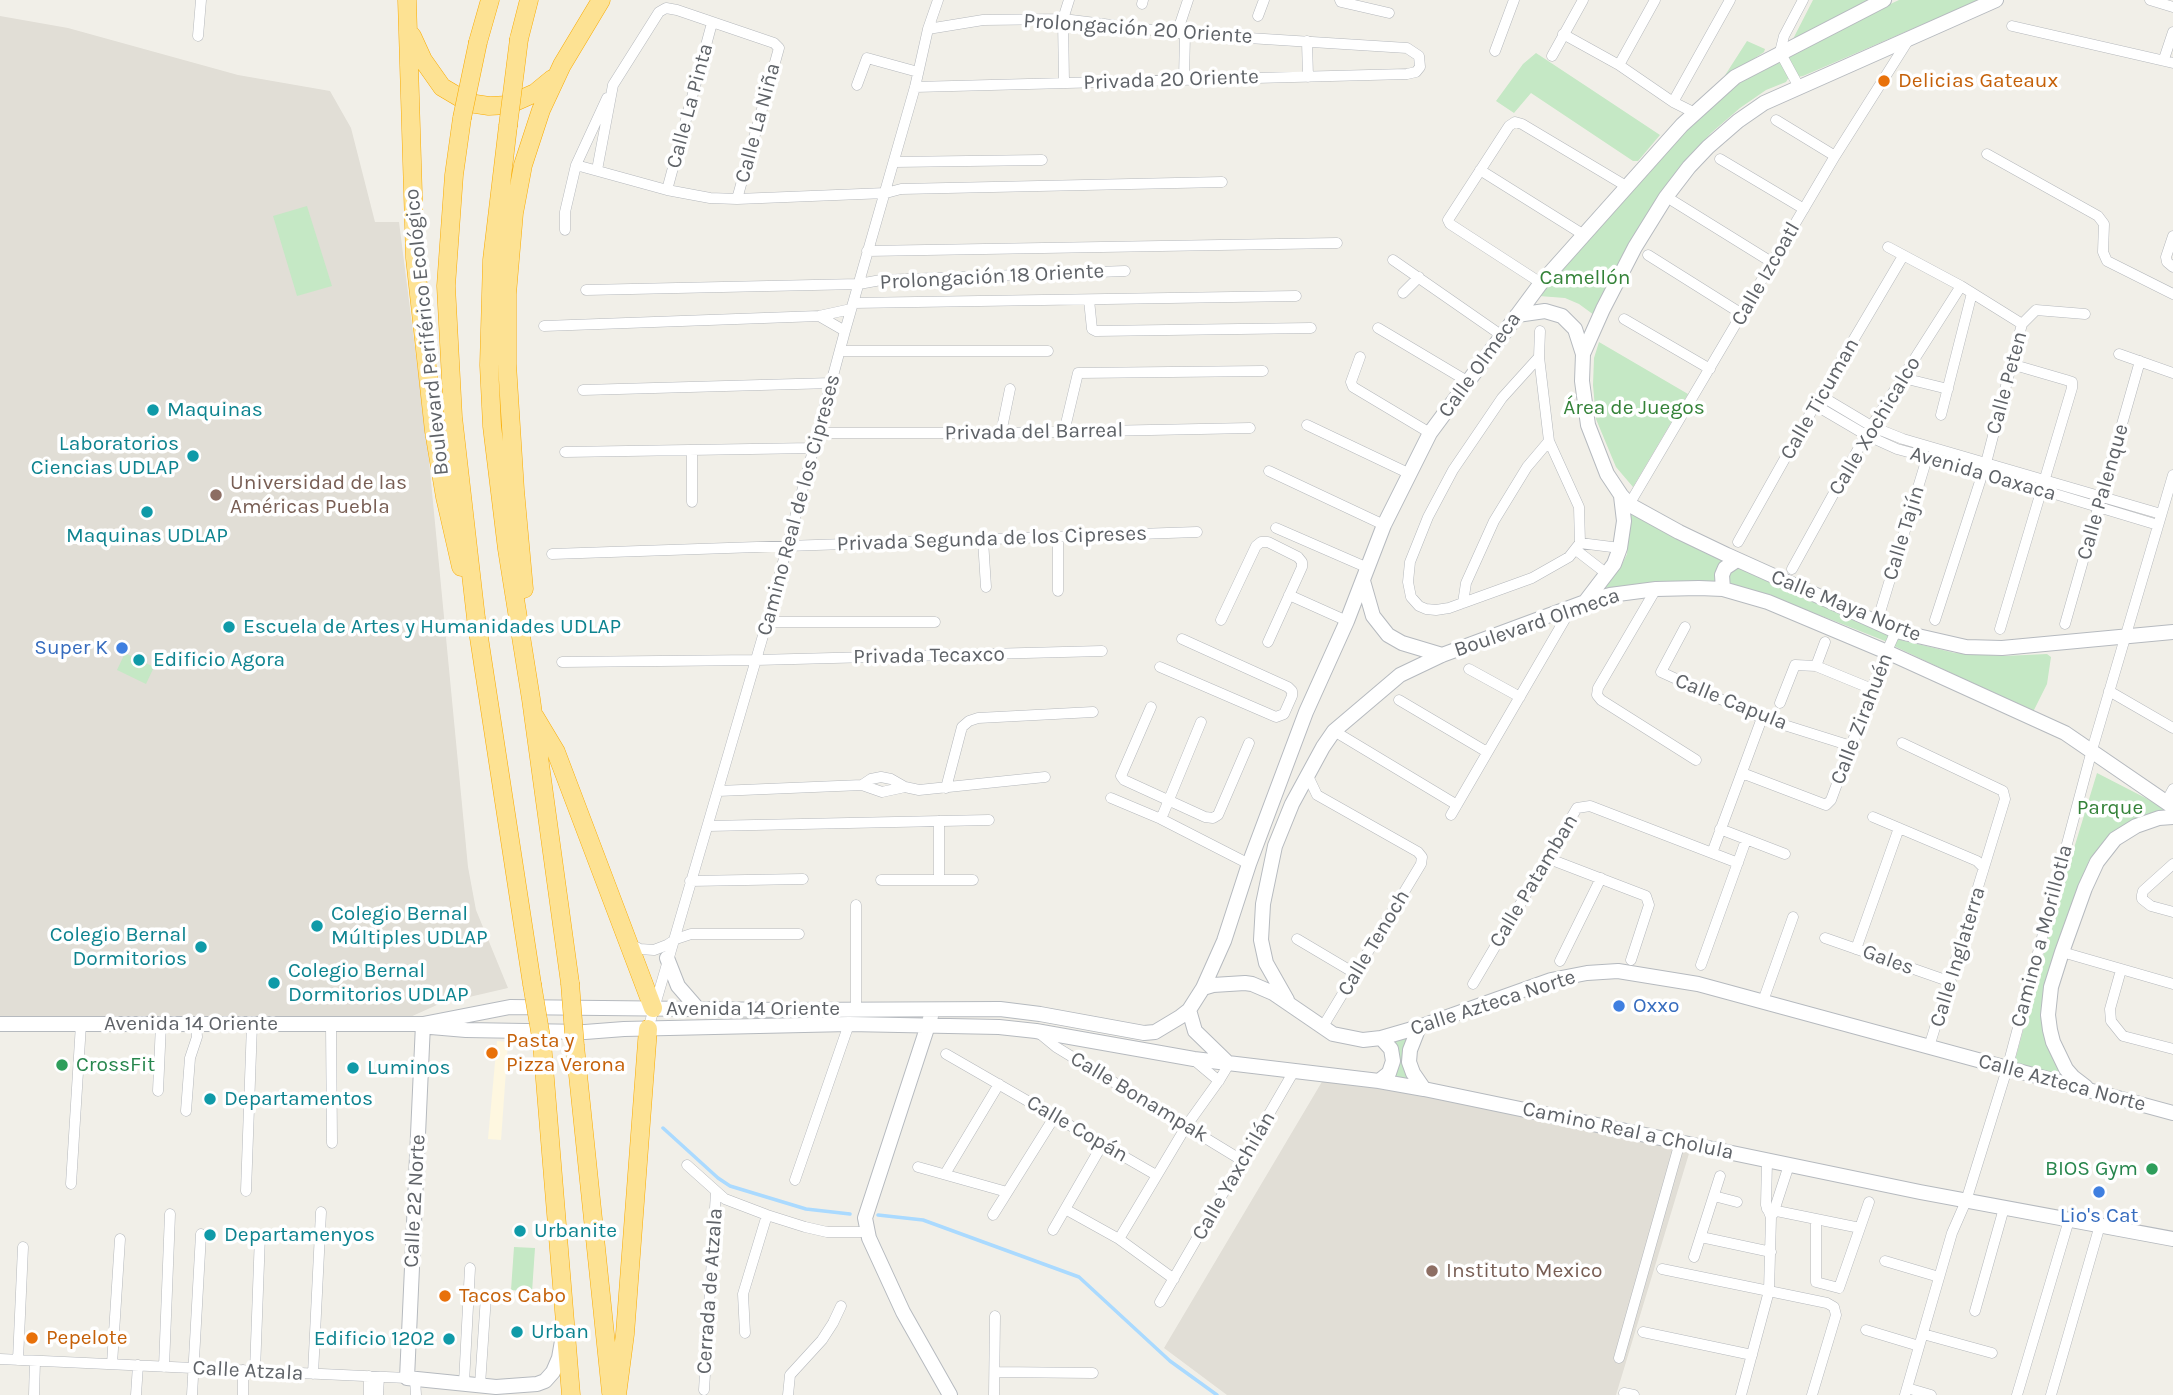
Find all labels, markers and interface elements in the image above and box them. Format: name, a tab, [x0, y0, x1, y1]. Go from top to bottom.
street label: Prolongación 20 Oriente	[1023, 8, 1253, 50]
street label: Calle La Pinta	[661, 41, 719, 171]
street label: Calle La Niña	[730, 60, 786, 186]
street label: Privada 20 Oriente	[1083, 64, 1259, 96]
place label: Delicias Gateaux	[1898, 68, 2058, 94]
marker: Delicias Gateaux	[1876, 73, 1892, 89]
street label: Boulevard Periférico Ecológico	[399, 187, 455, 477]
street label: Calle Izcoatl	[1726, 218, 1806, 330]
street label: Prolongación 18 Oriente	[879, 259, 1105, 295]
park label: Camellón	[1540, 265, 1630, 291]
street label: Calle Olmeca	[1433, 307, 1527, 423]
street label: Calle Peten	[1981, 329, 2033, 437]
street label: Calle Ticuman	[1775, 334, 1865, 464]
street label: Calle Xochicalco	[1824, 352, 1926, 500]
street label: Camino Real de los Cipreses	[752, 371, 846, 639]
park label: Área de Juegos	[1563, 395, 1705, 421]
place label: Maquinas	[167, 397, 263, 423]
marker: Maquinas	[145, 402, 161, 418]
street label: Privada del Barreal	[944, 418, 1124, 446]
street label: Calle Palenque	[2072, 421, 2134, 563]
place label: Laboratorios Ciencias UDLAP	[31, 431, 179, 481]
street label: Avenida Oaxaca	[1907, 441, 2059, 507]
marker: Laboratorios Ciencias UDLAP	[185, 448, 201, 464]
place label: Universidad de las Américas Puebla	[230, 470, 407, 520]
street label: Calle Tajín	[1878, 483, 1930, 583]
marker: Universidad de las Américas Puebla	[208, 487, 224, 503]
marker: Maquinas UDLAP	[139, 504, 155, 520]
street label: Privada Segunda de los Cipreses	[836, 521, 1148, 557]
place label: Maquinas UDLAP	[66, 523, 228, 549]
street label: Calle Maya Norte	[1767, 564, 1925, 648]
street label: Boulevard Olmeca	[1451, 583, 1623, 663]
place label: Escuela de Artes y Humanidades UDLAP	[243, 614, 621, 640]
marker: Escuela de Artes y Humanidades UDLAP	[221, 619, 237, 635]
place label: Super K	[34, 635, 108, 661]
marker: Super K	[114, 640, 130, 656]
street label: Privada Tecaxco	[853, 642, 1005, 670]
place label: Edificio Agora	[153, 647, 285, 673]
street label: Calle Zirahuén	[1825, 650, 1899, 788]
marker: Edificio Agora	[131, 652, 147, 668]
street label: Calle Capula	[1671, 668, 1791, 736]
park label: Parque	[2077, 795, 2143, 821]
street label: Calle Patamban	[1484, 810, 1584, 952]
street label: Camino a Morillotla	[2006, 842, 2078, 1030]
street label: Calle Inglaterra	[1925, 884, 1991, 1030]
street label: Calle Tenoch	[1332, 885, 1416, 1001]
place label: Colegio Bernal Múltiples UDLAP	[331, 901, 488, 951]
marker: Colegio Bernal Múltiples UDLAP	[309, 918, 325, 934]
place label: Colegio Bernal Dormitorios	[50, 922, 187, 972]
marker: Colegio Bernal Dormitorios	[193, 939, 209, 955]
street label: Gales	[1859, 939, 1917, 981]
place label: Colegio Bernal Dormitorios UDLAP	[288, 958, 469, 1008]
street label: Calle Azteca Norte	[1407, 964, 1579, 1042]
marker: Colegio Bernal Dormitorios UDLAP	[266, 975, 282, 991]
place label: Oxxo	[1633, 993, 1680, 1019]
street label: Avenida 14 Oriente	[666, 996, 840, 1022]
marker: Oxxo	[1611, 998, 1627, 1014]
street label: Avenida 14 Oriente	[104, 1011, 278, 1037]
place label: Pasta y Pizza Verona	[506, 1028, 626, 1078]
marker: Pasta y Pizza Verona	[484, 1045, 500, 1061]
street label: Calle Bonampak	[1066, 1046, 1212, 1148]
street label: Calle Azteca Norte	[1976, 1049, 2148, 1117]
place label: CrossFit	[76, 1052, 155, 1078]
place label: Luminos	[367, 1055, 451, 1081]
marker: CrossFit	[54, 1057, 70, 1073]
marker: Luminos	[345, 1060, 361, 1076]
place label: Departamentos	[224, 1086, 373, 1112]
street label: Calle Copán	[1022, 1090, 1132, 1168]
marker: Departamentos	[202, 1091, 218, 1107]
street label: Camino Real a Cholula	[1520, 1096, 1736, 1166]
street label: Calle Yaxchilán	[1187, 1107, 1281, 1245]
street label: Calle 22 Norte	[399, 1134, 431, 1268]
place label: BIOS Gym	[2045, 1156, 2138, 1182]
marker: BIOS Gym	[2144, 1161, 2160, 1177]
marker: Lio's Cat	[2091, 1184, 2107, 1200]
place label: Lio's Cat	[2060, 1203, 2138, 1229]
street label: Cerrada de Atzala	[692, 1207, 728, 1375]
place label: Urbanite	[534, 1218, 617, 1244]
place label: Departamenyos	[224, 1222, 375, 1248]
marker: Urbanite	[512, 1223, 528, 1239]
marker: Departamenyos	[202, 1227, 218, 1243]
place label: Instituto Mexico	[1446, 1258, 1603, 1284]
marker: Instituto Mexico	[1424, 1263, 1440, 1279]
place label: Tacos Cabo	[459, 1283, 566, 1309]
marker: Tacos Cabo	[437, 1288, 453, 1304]
place label: Urban	[531, 1319, 589, 1345]
marker: Urban	[509, 1324, 525, 1340]
place label: Pepelote	[46, 1325, 128, 1351]
place label: Edificio 1202	[314, 1326, 435, 1352]
marker: Pepelote	[24, 1330, 40, 1346]
marker: Edificio 1202	[441, 1331, 457, 1347]
street label: Calle Atzala	[192, 1356, 304, 1386]

